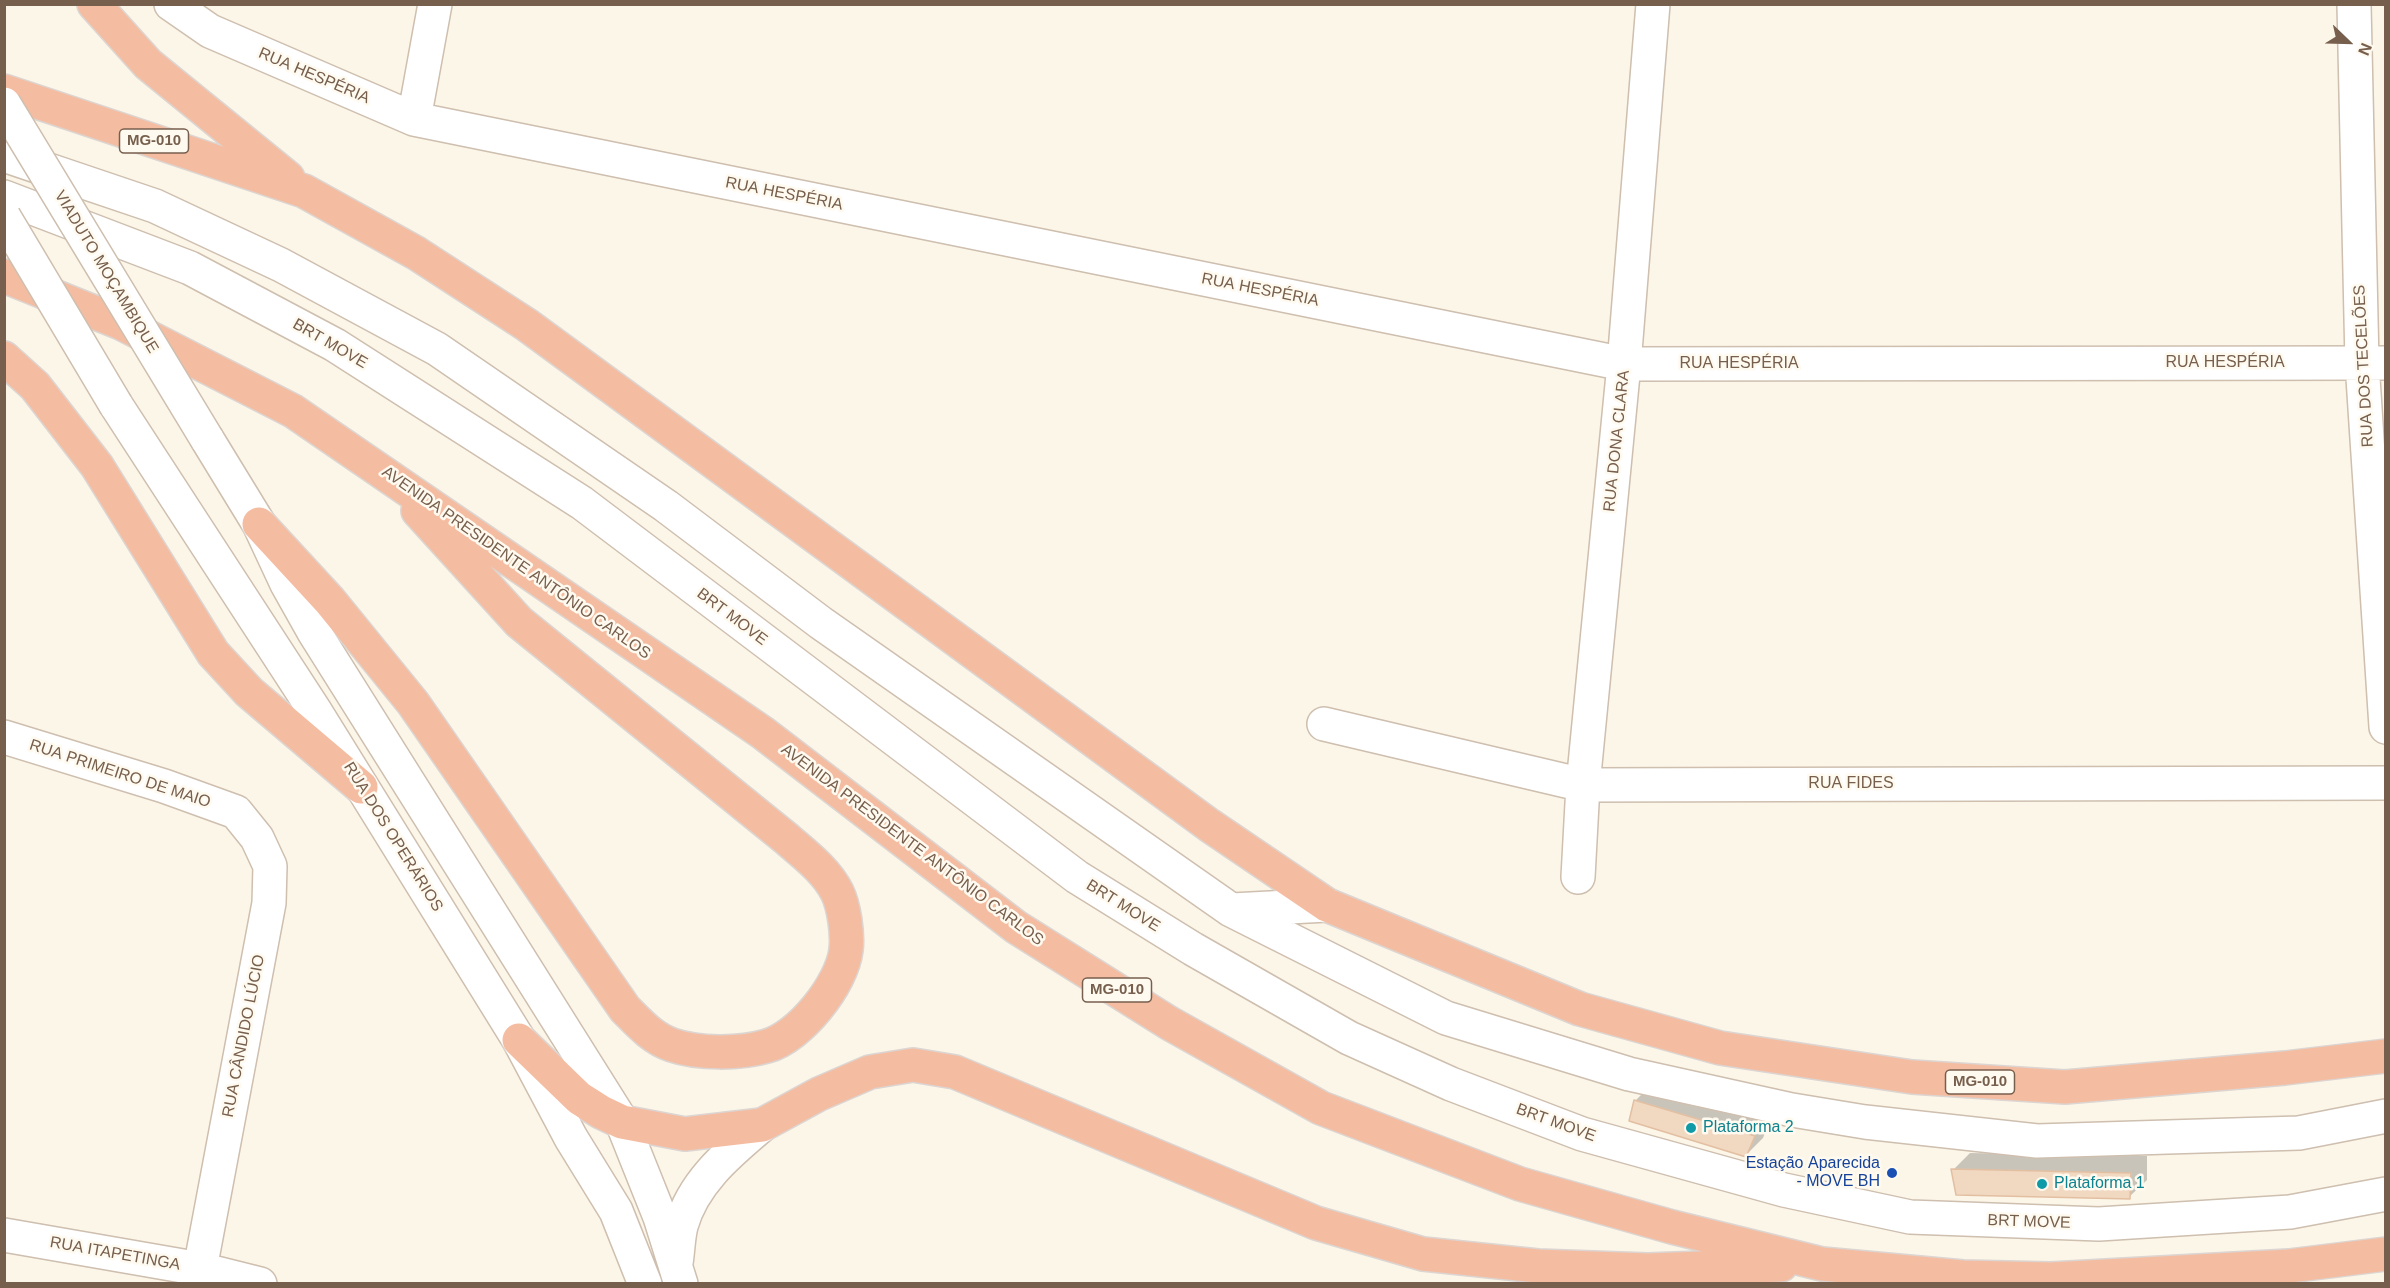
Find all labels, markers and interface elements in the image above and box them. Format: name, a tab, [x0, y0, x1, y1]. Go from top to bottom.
north arrow	[2318, 12, 2378, 72]
text: N	[2355, 41, 2375, 58]
street label: RUA HESPÉRIA	[255, 44, 373, 108]
road number: MG-010	[120, 129, 188, 153]
street label: RUA HESPÉRIA	[724, 173, 844, 215]
street label: VIADUTO MOÇAMBIQUE	[50, 187, 162, 357]
street label: RUA HESPÉRIA	[1200, 269, 1320, 311]
street label: RUA DOS TECELÕES	[2350, 284, 2378, 448]
street label: BRT MOVE	[289, 315, 371, 373]
street label: RUA HESPÉRIA	[2165, 353, 2285, 373]
street label: RUA HESPÉRIA	[1679, 354, 1799, 374]
street label: RUA DONA CLARA	[1600, 369, 1634, 513]
street label: AVENIDA PRESIDENTE ANTÔNIO CARLOS	[378, 462, 654, 664]
street label: BRT MOVE	[693, 584, 771, 650]
street label: RUA PRIMEIRO DE MAIO	[27, 736, 213, 812]
street label: AVENIDA PRESIDENTE ANTÔNIO CARLOS	[777, 740, 1047, 950]
street label: RUA DOS OPERÁRIOS	[339, 759, 447, 915]
street label: RUA FIDES	[1808, 774, 1894, 794]
street label: BRT MOVE	[1083, 876, 1163, 936]
street label: RUA CÂNDIDO LÚCIO	[219, 953, 269, 1119]
road number: MG-010	[1082, 978, 1152, 1002]
road number: MG-010	[1946, 1070, 2014, 1094]
street label: BRT MOVE	[1514, 1100, 1598, 1146]
place label: Plataforma 2	[1703, 1118, 1794, 1138]
marker: Plataforma 2	[1684, 1121, 1698, 1135]
place label: Estação Aparecida - MOVE BH	[1746, 1154, 1880, 1192]
marker: Estação Aparecida - MOVE BH	[1885, 1166, 1899, 1180]
place label: Plataforma 1	[2054, 1174, 2145, 1194]
marker: Plataforma 1	[2035, 1177, 2049, 1191]
street label: BRT MOVE	[1987, 1211, 2071, 1233]
street label: RUA ITAPETINGA	[48, 1233, 182, 1275]

